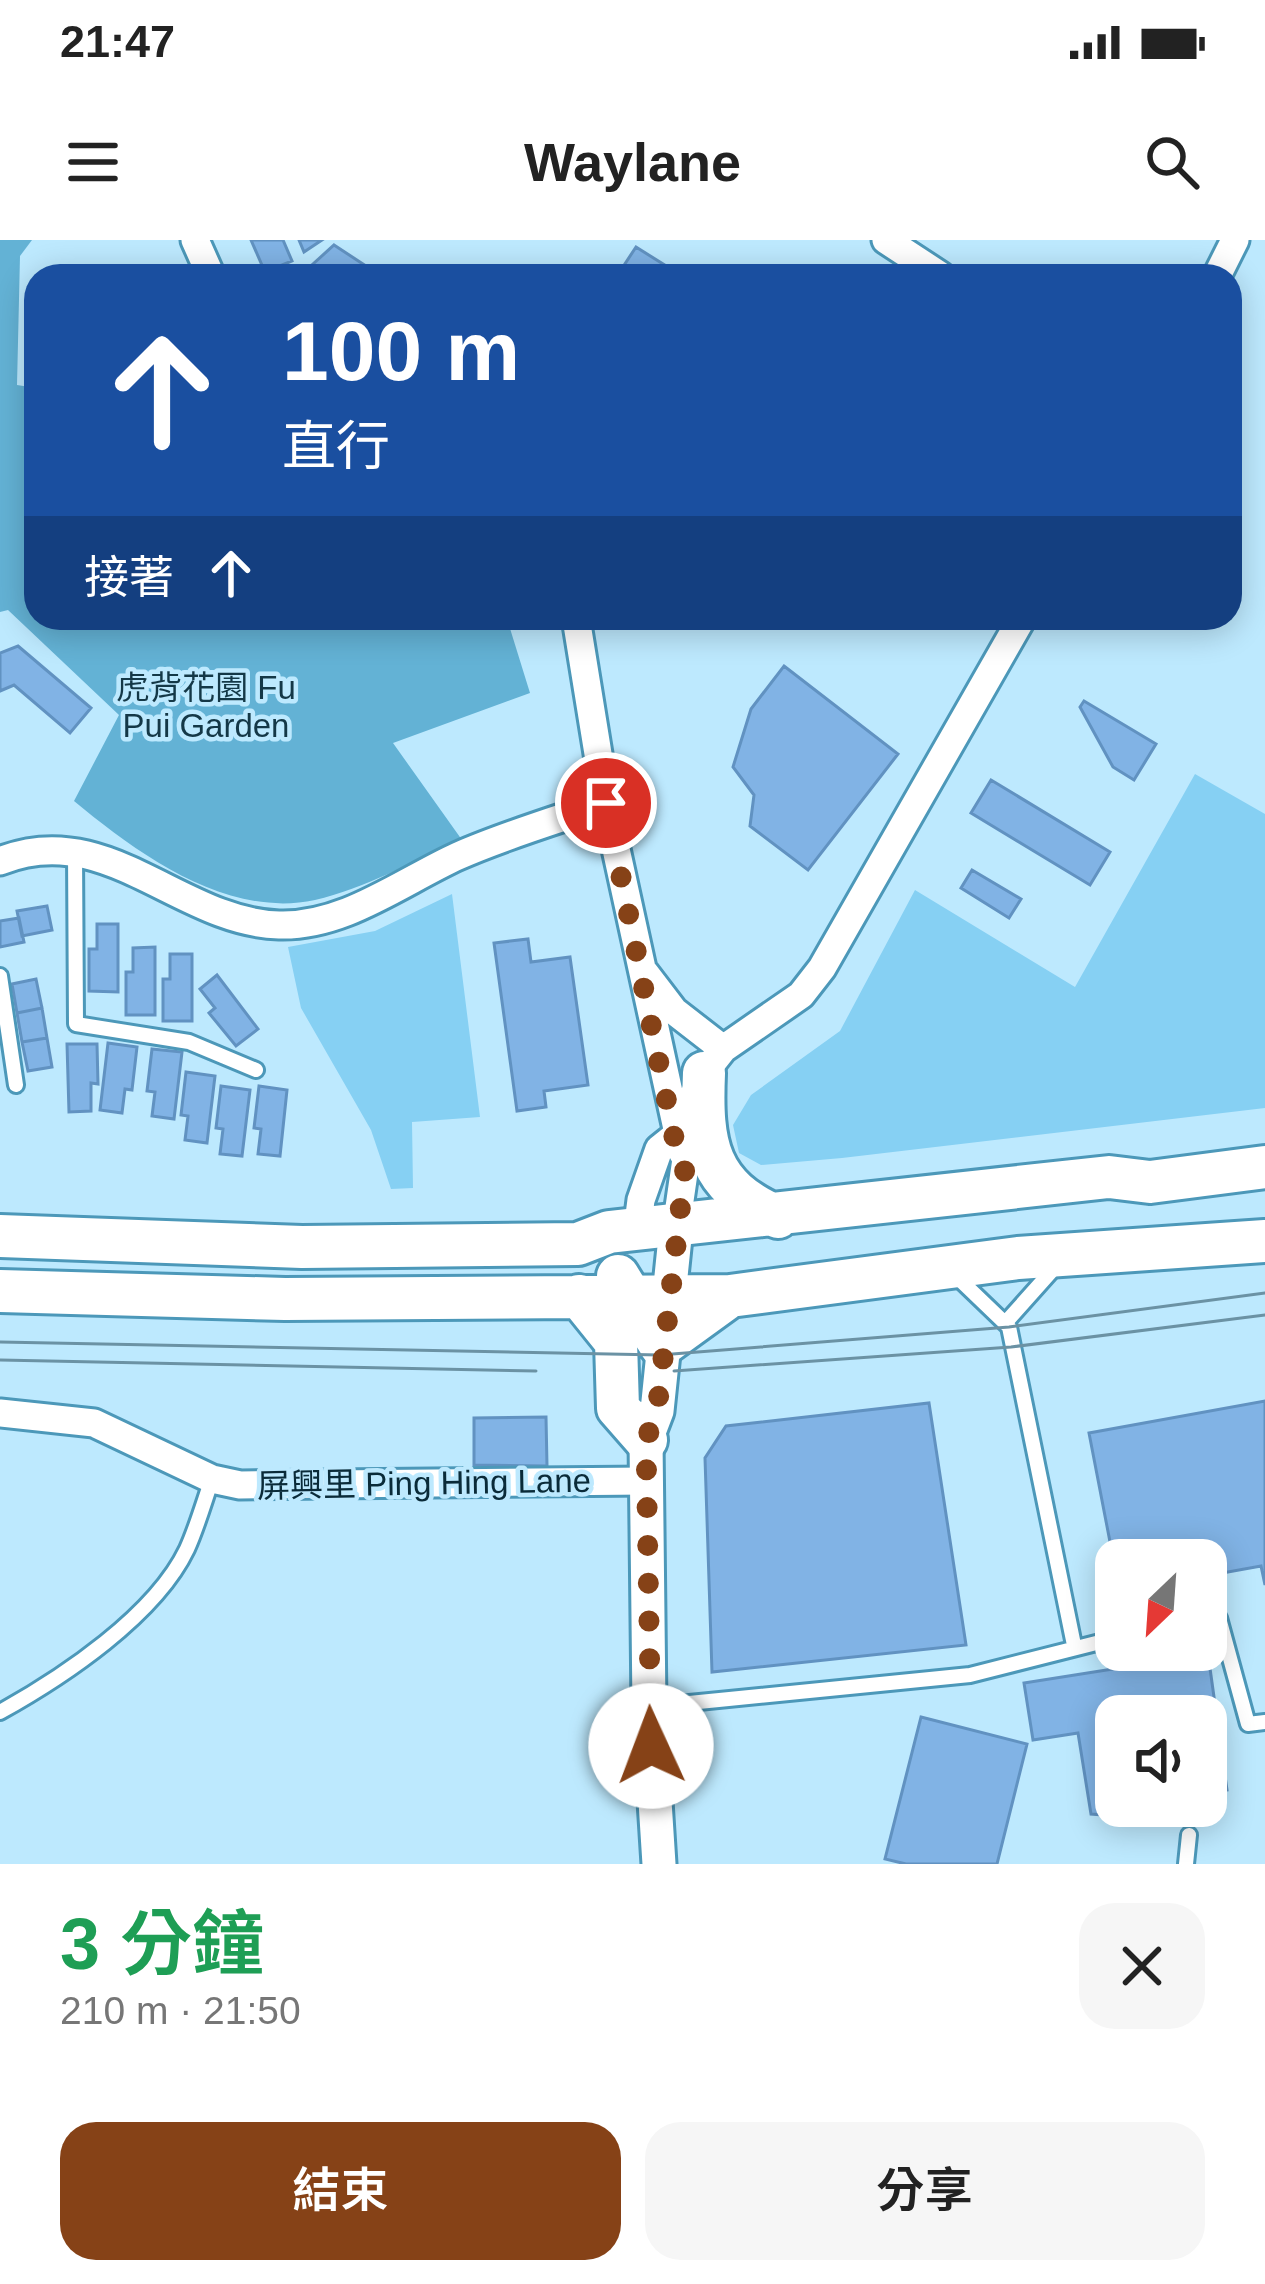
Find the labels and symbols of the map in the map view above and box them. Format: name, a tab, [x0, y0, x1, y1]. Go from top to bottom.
park label: 虎背花園 Fu Pui Garden	[116, 669, 296, 744]
pin	[555, 752, 657, 854]
street label: 屏興里 Ping Hing Lane	[257, 1462, 591, 1504]
north arrow	[1095, 1539, 1227, 1671]
position arrow	[588, 1683, 714, 1809]

